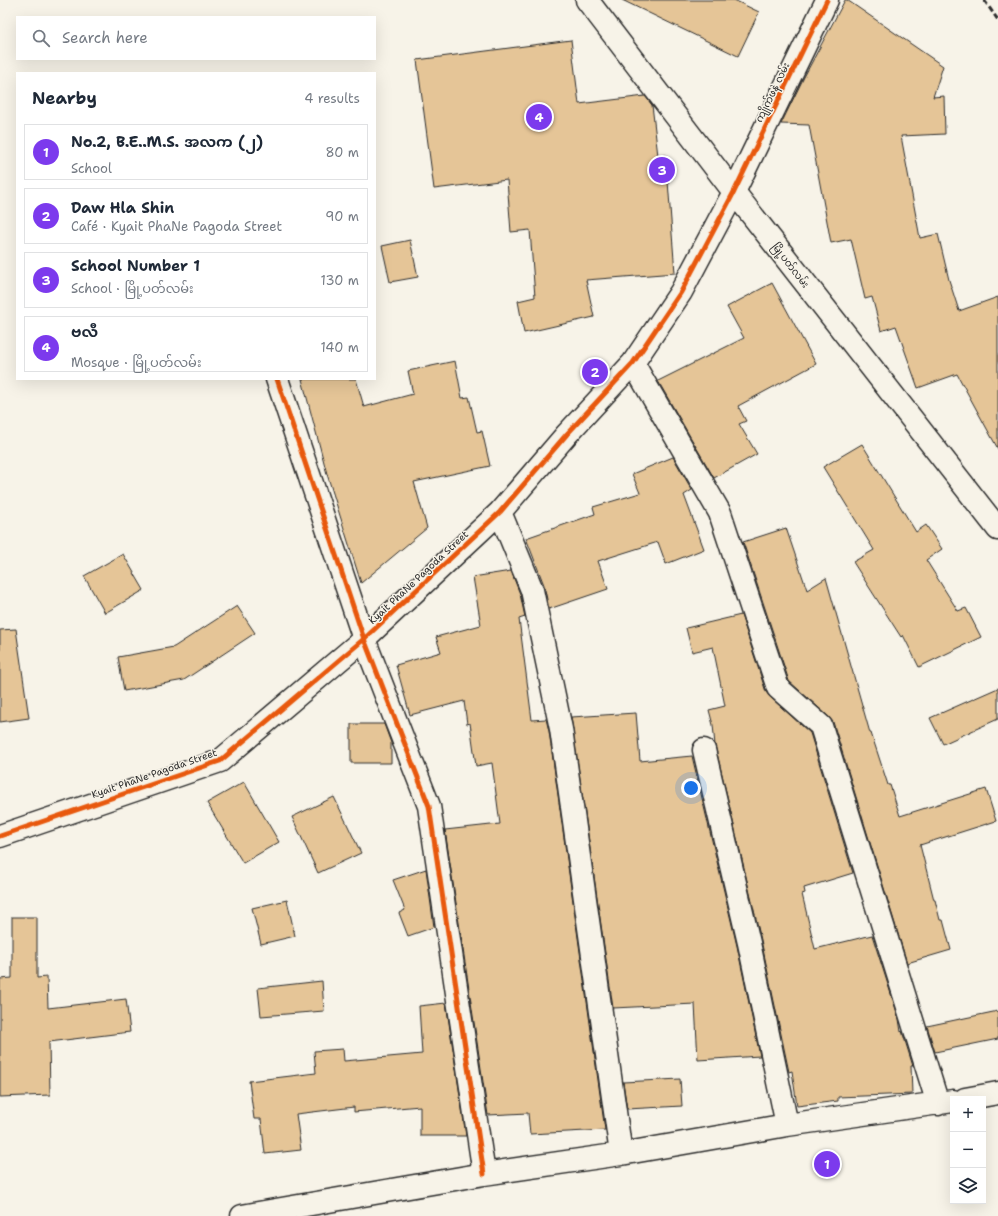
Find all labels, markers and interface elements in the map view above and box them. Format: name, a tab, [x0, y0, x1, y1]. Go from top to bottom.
search box	[16, 16, 376, 60]
icon: search	[30, 27, 52, 49]
text: Search here	[62, 28, 148, 48]
street label: ကျိုက်ဖနဲ လမ်း	[751, 60, 794, 125]
text: Nearby	[32, 87, 97, 109]
text: 4 results	[304, 90, 360, 107]
pin: 4	[526, 102, 552, 132]
text: No.2, B.E..M.S. အလက (၂)	[71, 132, 263, 152]
text: 1	[43, 144, 49, 161]
text: 80 m	[325, 144, 359, 161]
pin: 3	[649, 155, 675, 185]
text: School	[71, 160, 112, 177]
text: Daw Hla Shin	[71, 198, 174, 218]
text: 2	[41, 208, 51, 225]
text: 90 m	[325, 208, 359, 225]
text: Café · Kyait PhaNe Pagoda Street	[71, 218, 282, 235]
street label: မြို့ပတ်လမ်း	[768, 240, 813, 292]
text: School Number 1	[71, 256, 200, 276]
text: 3	[41, 272, 51, 289]
text: 130 m	[321, 272, 359, 289]
text: School · မြို့ပတ်လမ်း	[71, 280, 194, 297]
text: ဗလီ	[71, 322, 98, 342]
text: 4	[41, 339, 51, 356]
text: 140 m	[320, 339, 359, 356]
text: Mosque · မြို့ပတ်လမ်း	[71, 354, 201, 371]
pin: 2	[582, 357, 608, 387]
street label: Kyait PhaNe Pagoda Street	[366, 528, 471, 627]
street label: Kyait PhaNe Pagoda Street	[90, 746, 219, 801]
your location	[681, 778, 701, 798]
map controls	[950, 1096, 986, 1204]
button: +	[950, 1096, 986, 1132]
button: −	[950, 1132, 986, 1168]
pin: 1	[814, 1149, 840, 1179]
button: layers	[950, 1168, 986, 1204]

